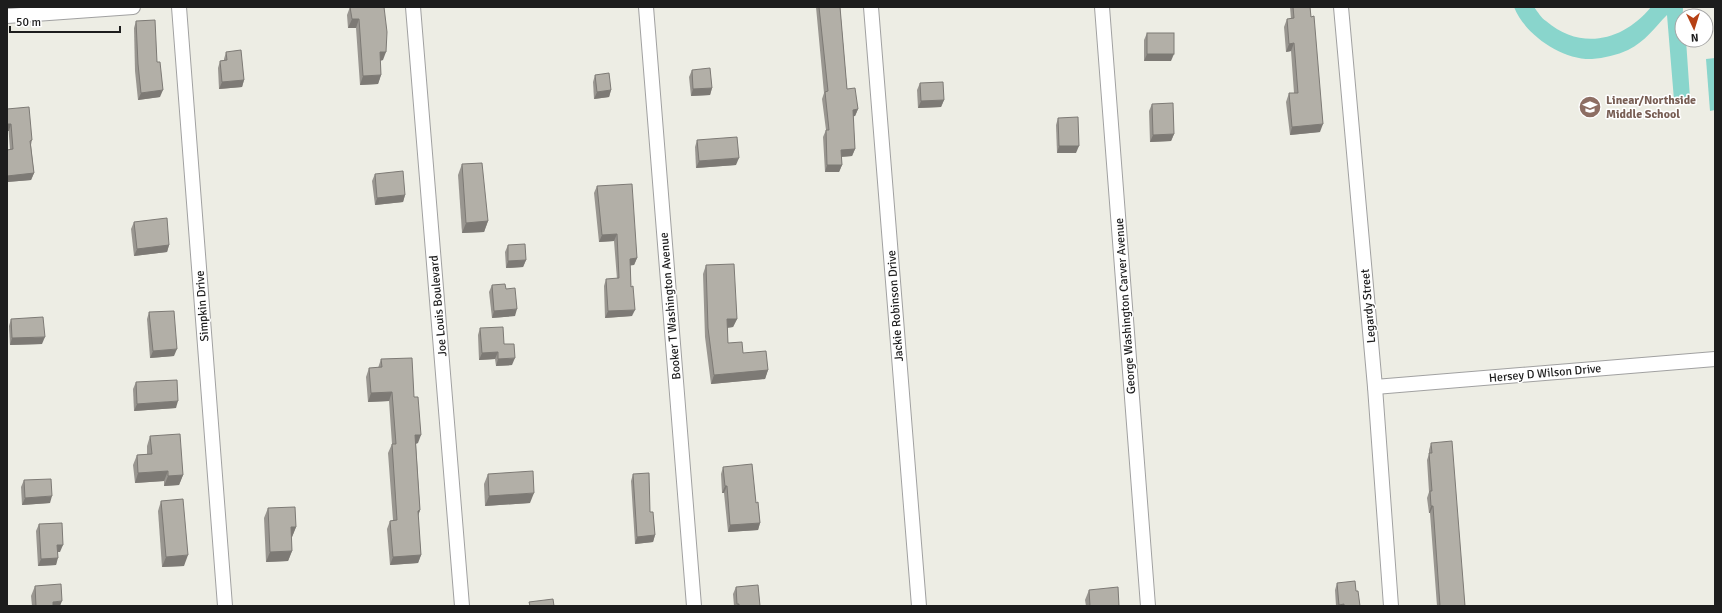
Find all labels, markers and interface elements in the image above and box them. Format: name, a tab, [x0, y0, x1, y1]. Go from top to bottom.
scale bar	[10, 8, 120, 34]
north arrow	[1674, 8, 1714, 48]
text: 50 m	[16, 15, 41, 30]
text: N	[1690, 31, 1699, 44]
place label: Linear/Northside Middle School	[1606, 93, 1696, 122]
school or university icon: Linear/Northside Middle School	[1577, 94, 1603, 120]
street label: George Washington Carver Avenue	[1112, 217, 1139, 394]
street label: Booker T Washington Avenue	[657, 232, 684, 380]
street label: Jackie Robinson Drive	[884, 250, 907, 362]
street label: Joe Louis Boulevard	[427, 255, 450, 357]
street label: Legardy Street	[1358, 268, 1379, 344]
street label: Simpkin Drive	[193, 270, 212, 342]
street label: Hersey D Wilson Drive	[1488, 361, 1602, 386]

